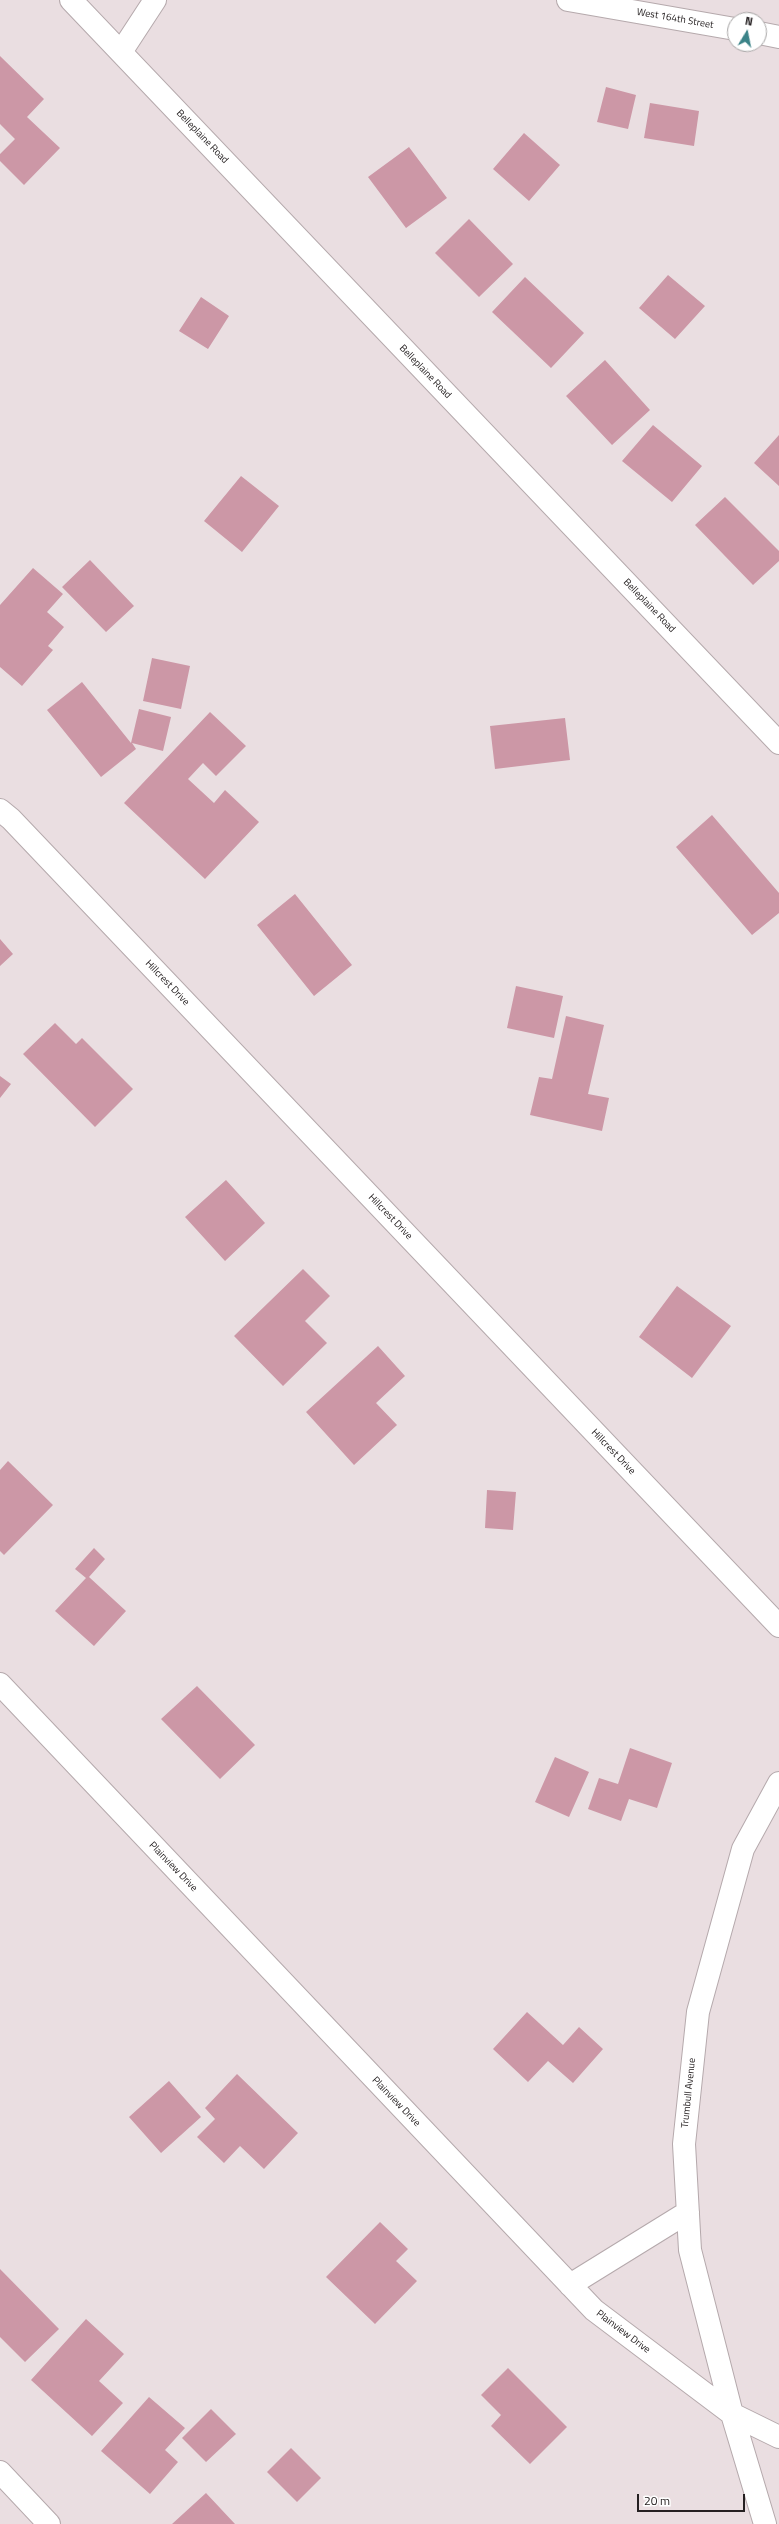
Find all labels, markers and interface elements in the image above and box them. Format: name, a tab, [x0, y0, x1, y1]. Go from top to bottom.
street label: West 164th Street	[636, 6, 714, 32]
north arrow	[727, 12, 767, 52]
text: N	[744, 13, 754, 30]
street label: Belleplaine Road	[173, 108, 231, 166]
street label: Belleplaine Road	[396, 343, 454, 401]
street label: Belleplaine Road	[620, 577, 678, 635]
street label: Hillcrest Drive	[142, 958, 192, 1008]
street label: Hillcrest Drive	[365, 1192, 415, 1242]
street label: Hillcrest Drive	[588, 1427, 638, 1477]
street label: Plainview Drive	[146, 1840, 200, 1894]
street label: Trumbull Avenue	[679, 2057, 699, 2129]
street label: Plainview Drive	[369, 2075, 423, 2129]
street label: Plainview Drive	[594, 2308, 652, 2356]
scale bar	[639, 2486, 747, 2512]
text: 20 m	[644, 2491, 670, 2510]

